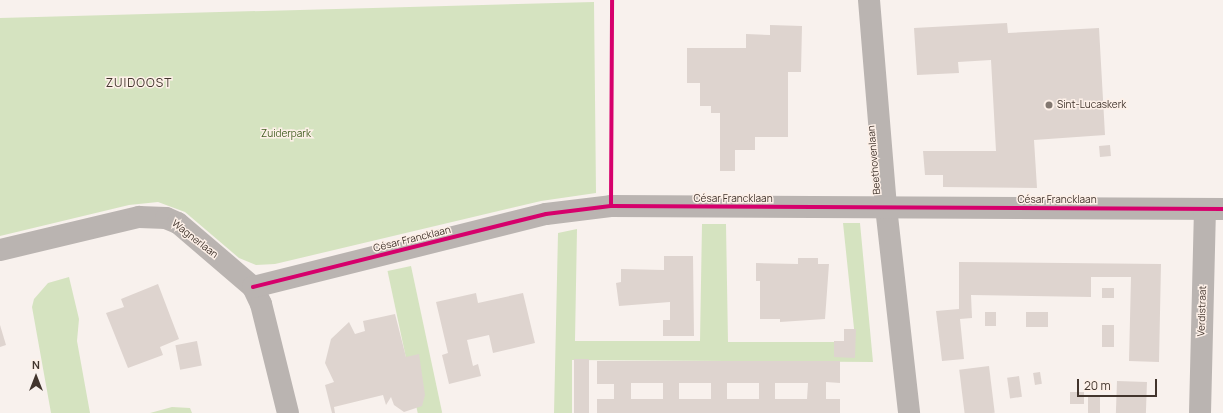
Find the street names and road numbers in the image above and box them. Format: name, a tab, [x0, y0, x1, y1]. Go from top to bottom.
street label: Beethovenlaan	[865, 125, 883, 195]
street label: César Francklaan	[693, 193, 773, 205]
street label: César Francklaan	[1017, 194, 1097, 206]
street label: Wagnerlaan	[170, 217, 220, 261]
street label: César Francklaan	[372, 224, 452, 254]
street label: Verdistraat	[1195, 285, 1209, 337]

